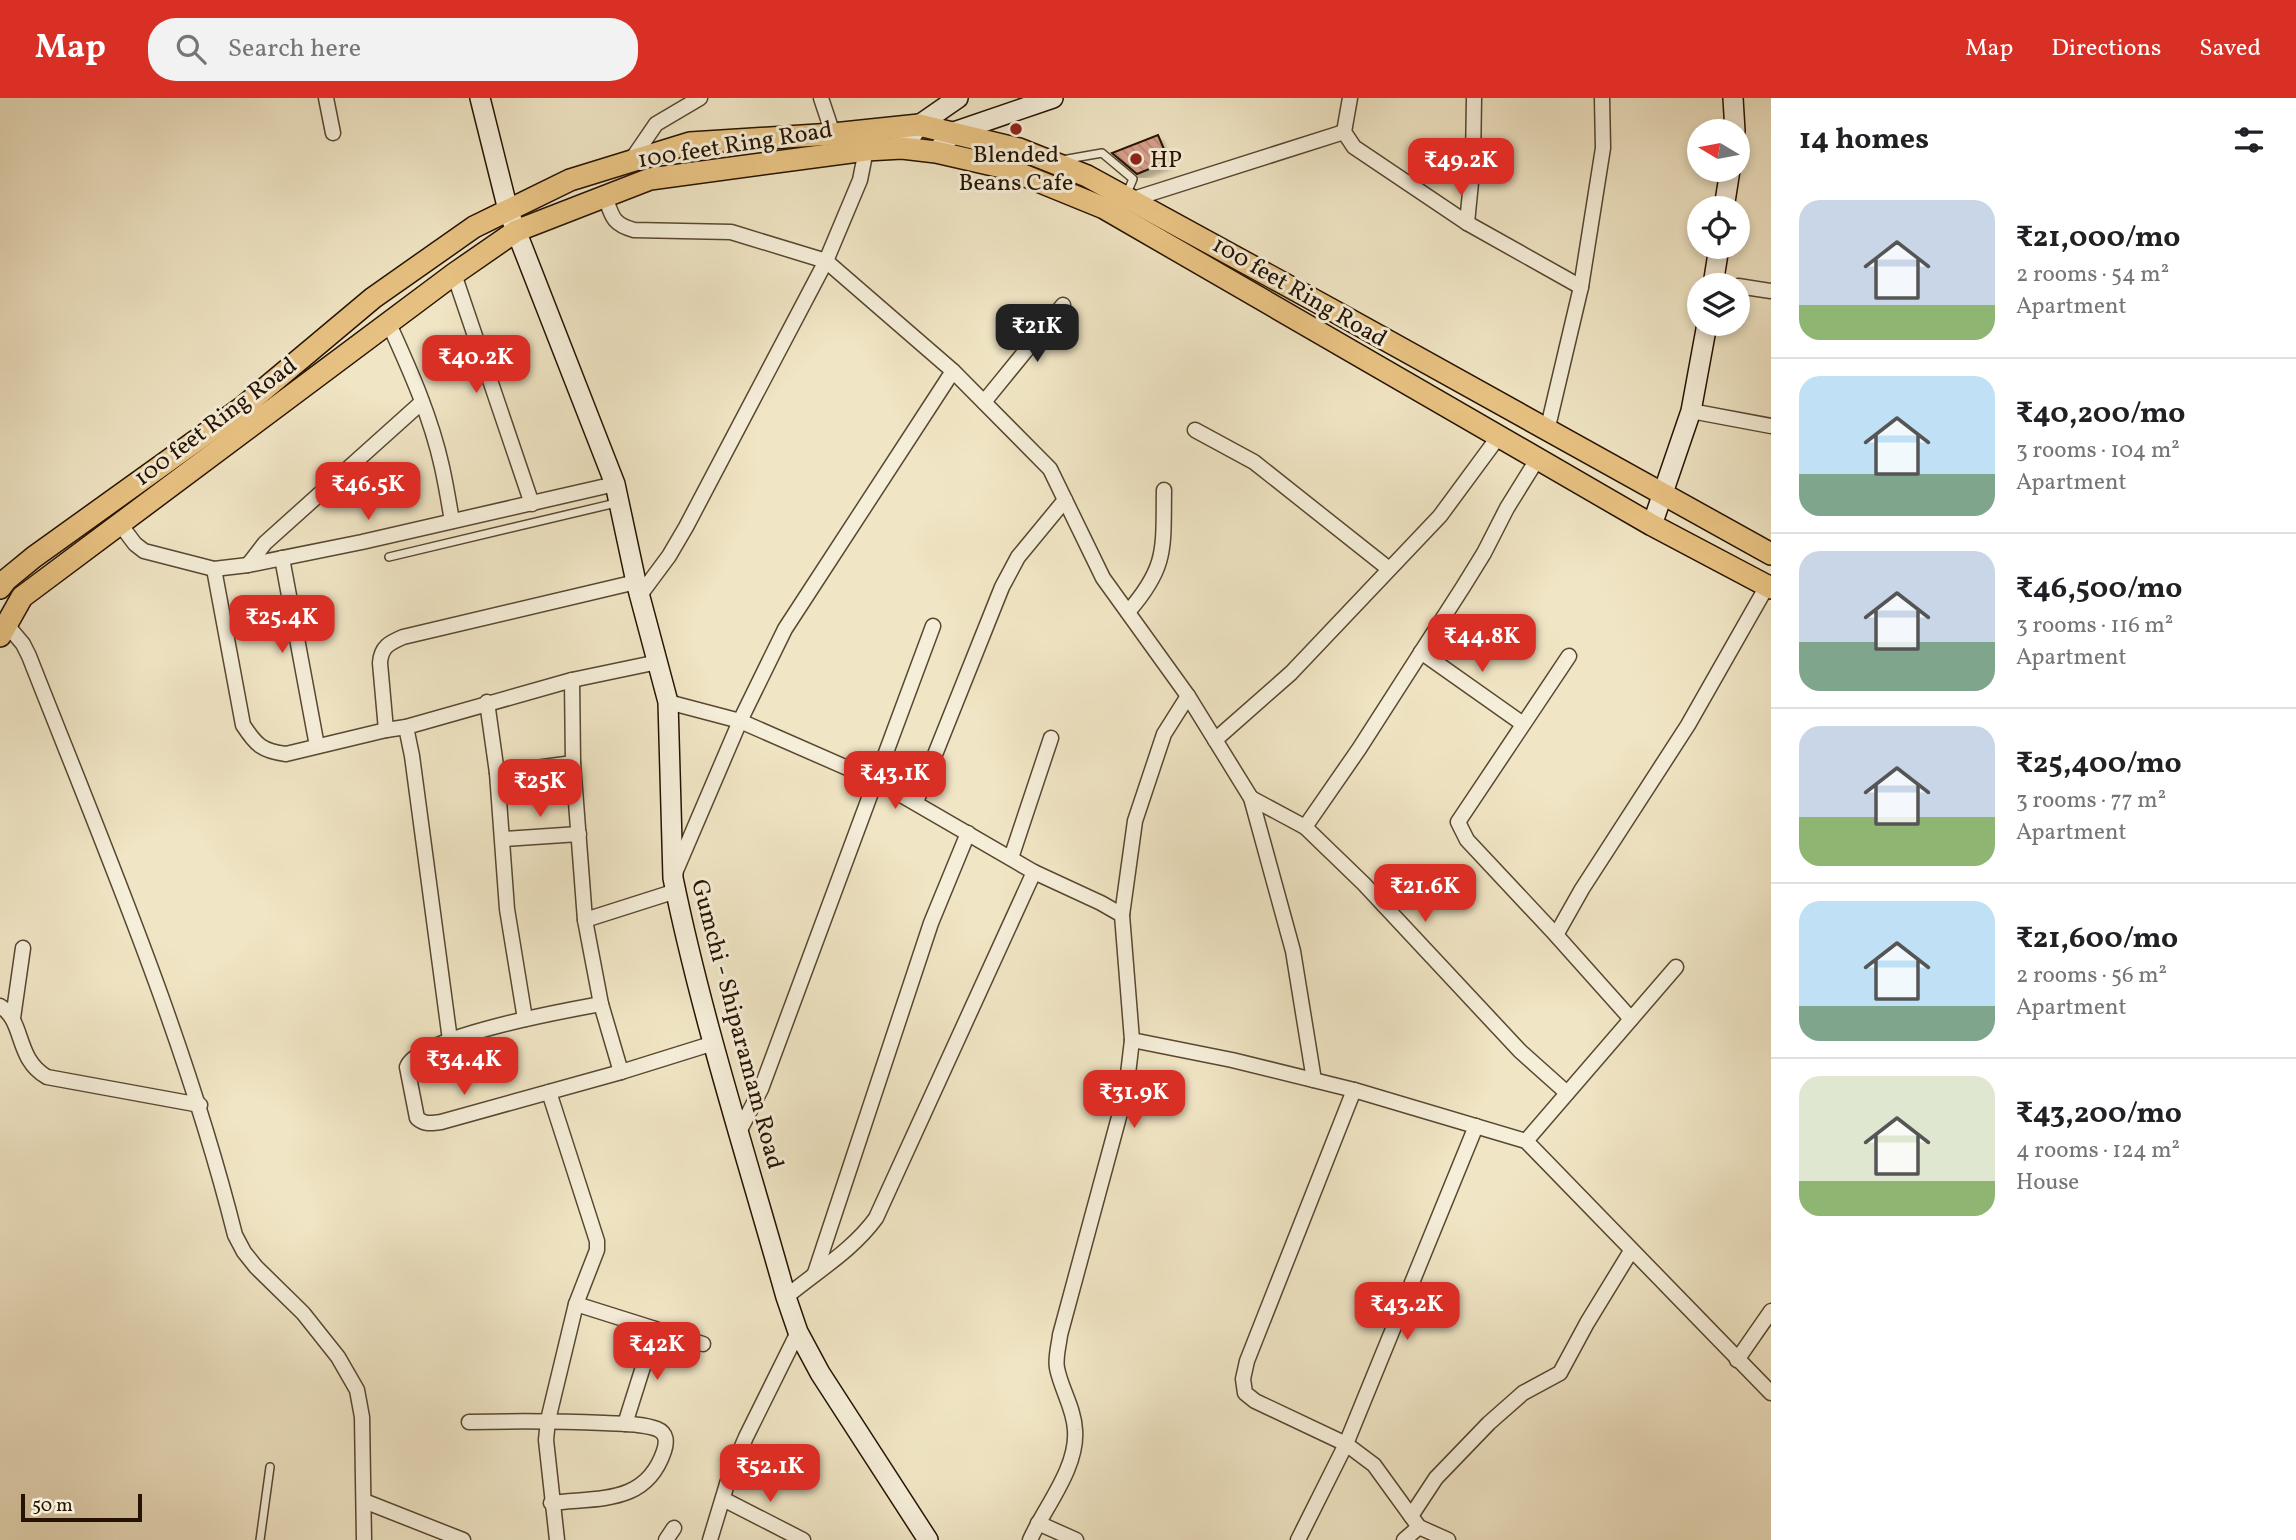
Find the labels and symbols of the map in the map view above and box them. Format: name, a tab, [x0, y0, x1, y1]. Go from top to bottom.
street label: 100 feet Ring Road	[635, 114, 835, 178]
north arrow	[1687, 119, 1750, 182]
marker: Blended Beans Cafe	[1008, 121, 1024, 137]
place label: Blended Beans Cafe	[959, 139, 1073, 201]
pin: ₹49.2K	[1404, 139, 1518, 198]
place label: HP	[1150, 144, 1182, 178]
marker: HP	[1128, 151, 1144, 167]
street label: 100 feet Ring Road	[1205, 229, 1393, 357]
pin: ₹21K	[996, 304, 1078, 364]
pin: ₹40.2K	[419, 336, 533, 395]
street label: 100 feet Ring Road	[127, 350, 305, 495]
pin: ₹46.5K	[311, 462, 425, 522]
pin: ₹25.4K	[225, 596, 339, 655]
pin: ₹44.8K	[1425, 614, 1539, 674]
pin: ₹43.1K	[838, 752, 952, 811]
pin: ₹25K	[499, 760, 581, 819]
pin: ₹21.6K	[1368, 864, 1482, 924]
street label: Gumchi - Shiparamam Road	[681, 876, 791, 1173]
pin: ₹34.4K	[407, 1038, 521, 1097]
pin: ₹31.9K	[1077, 1070, 1191, 1130]
pin: ₹43.2K	[1350, 1282, 1464, 1342]
pin: ₹42K	[616, 1322, 698, 1382]
pin: ₹52.1K	[713, 1444, 827, 1504]
scale bar	[21, 1491, 142, 1523]

